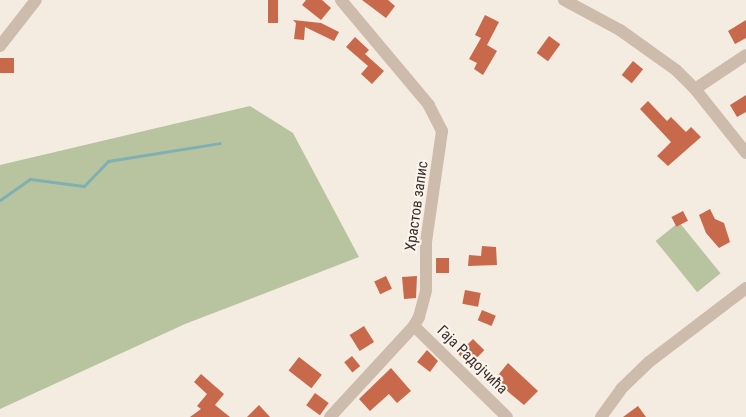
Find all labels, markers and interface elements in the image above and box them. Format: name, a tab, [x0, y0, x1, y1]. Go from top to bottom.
street label: Храстов запис	[402, 160, 432, 252]
street label: Гаја Радојчића	[433, 322, 511, 398]

